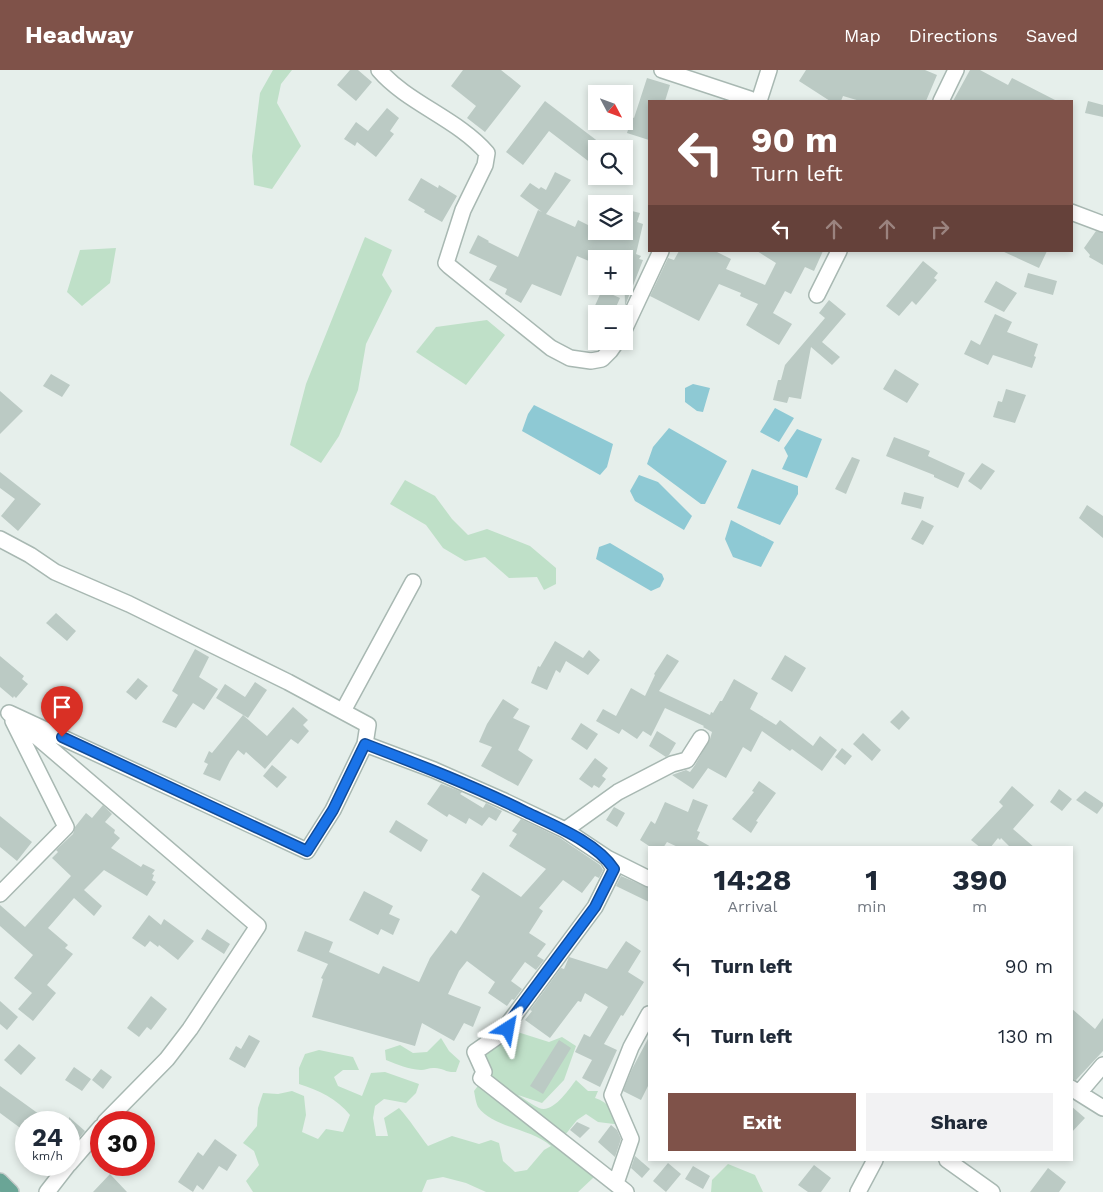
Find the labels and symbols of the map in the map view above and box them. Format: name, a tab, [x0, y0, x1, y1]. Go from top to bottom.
north arrow	[588, 85, 632, 130]
pin	[41, 686, 83, 737]
position arrow	[481, 1002, 533, 1054]
speed limit sign: 30	[90, 1111, 155, 1176]

